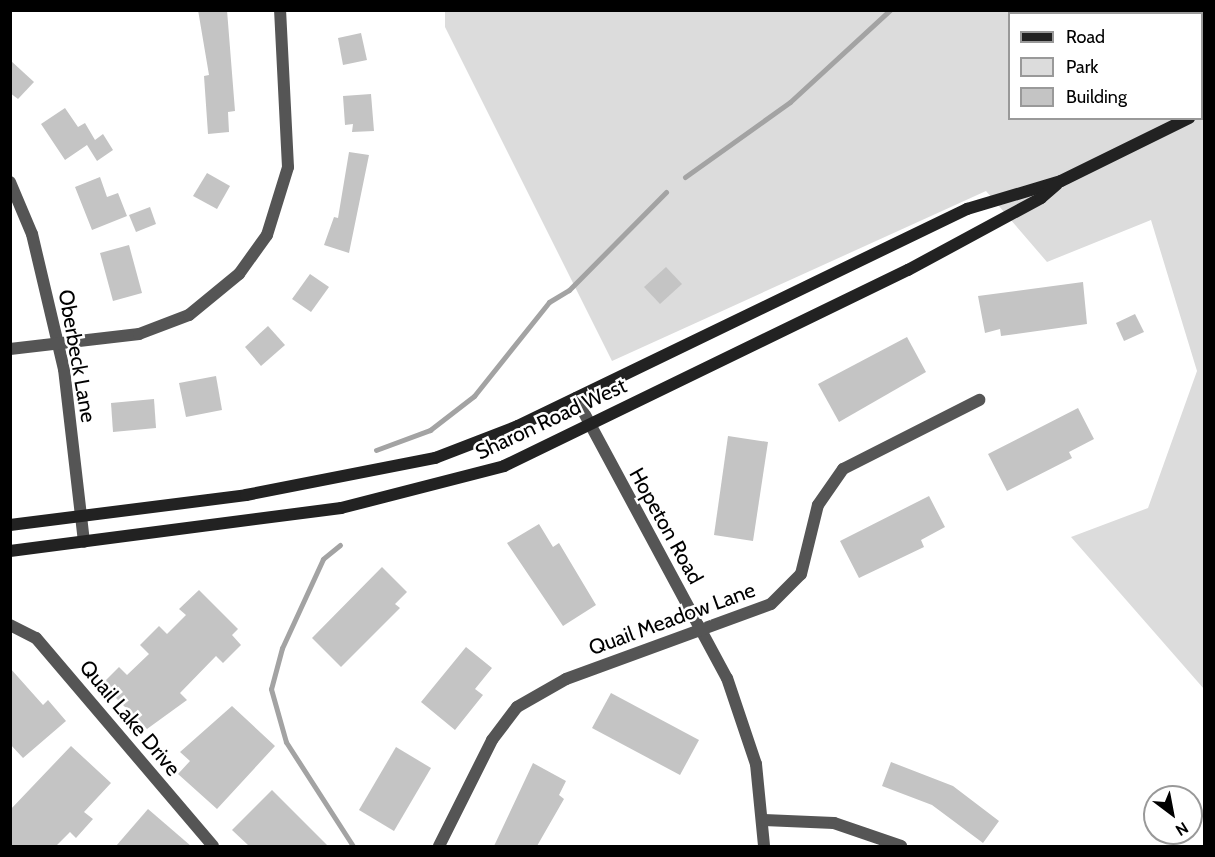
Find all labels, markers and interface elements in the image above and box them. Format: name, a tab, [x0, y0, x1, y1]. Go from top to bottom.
legend	[1008, 12, 1203, 120]
text: Road	[1066, 26, 1105, 48]
text: Park	[1066, 56, 1098, 78]
text: Building	[1066, 86, 1127, 108]
street label: Oberbeck Lane	[53, 288, 101, 424]
street label: Sharon Road West	[471, 373, 631, 465]
street label: Hopeton Road	[624, 463, 708, 589]
street label: Quail Meadow Lane	[585, 577, 759, 661]
street label: Quail Lake Drive	[74, 655, 186, 781]
north arrow	[1143, 785, 1203, 845]
text: N	[1172, 818, 1192, 840]

